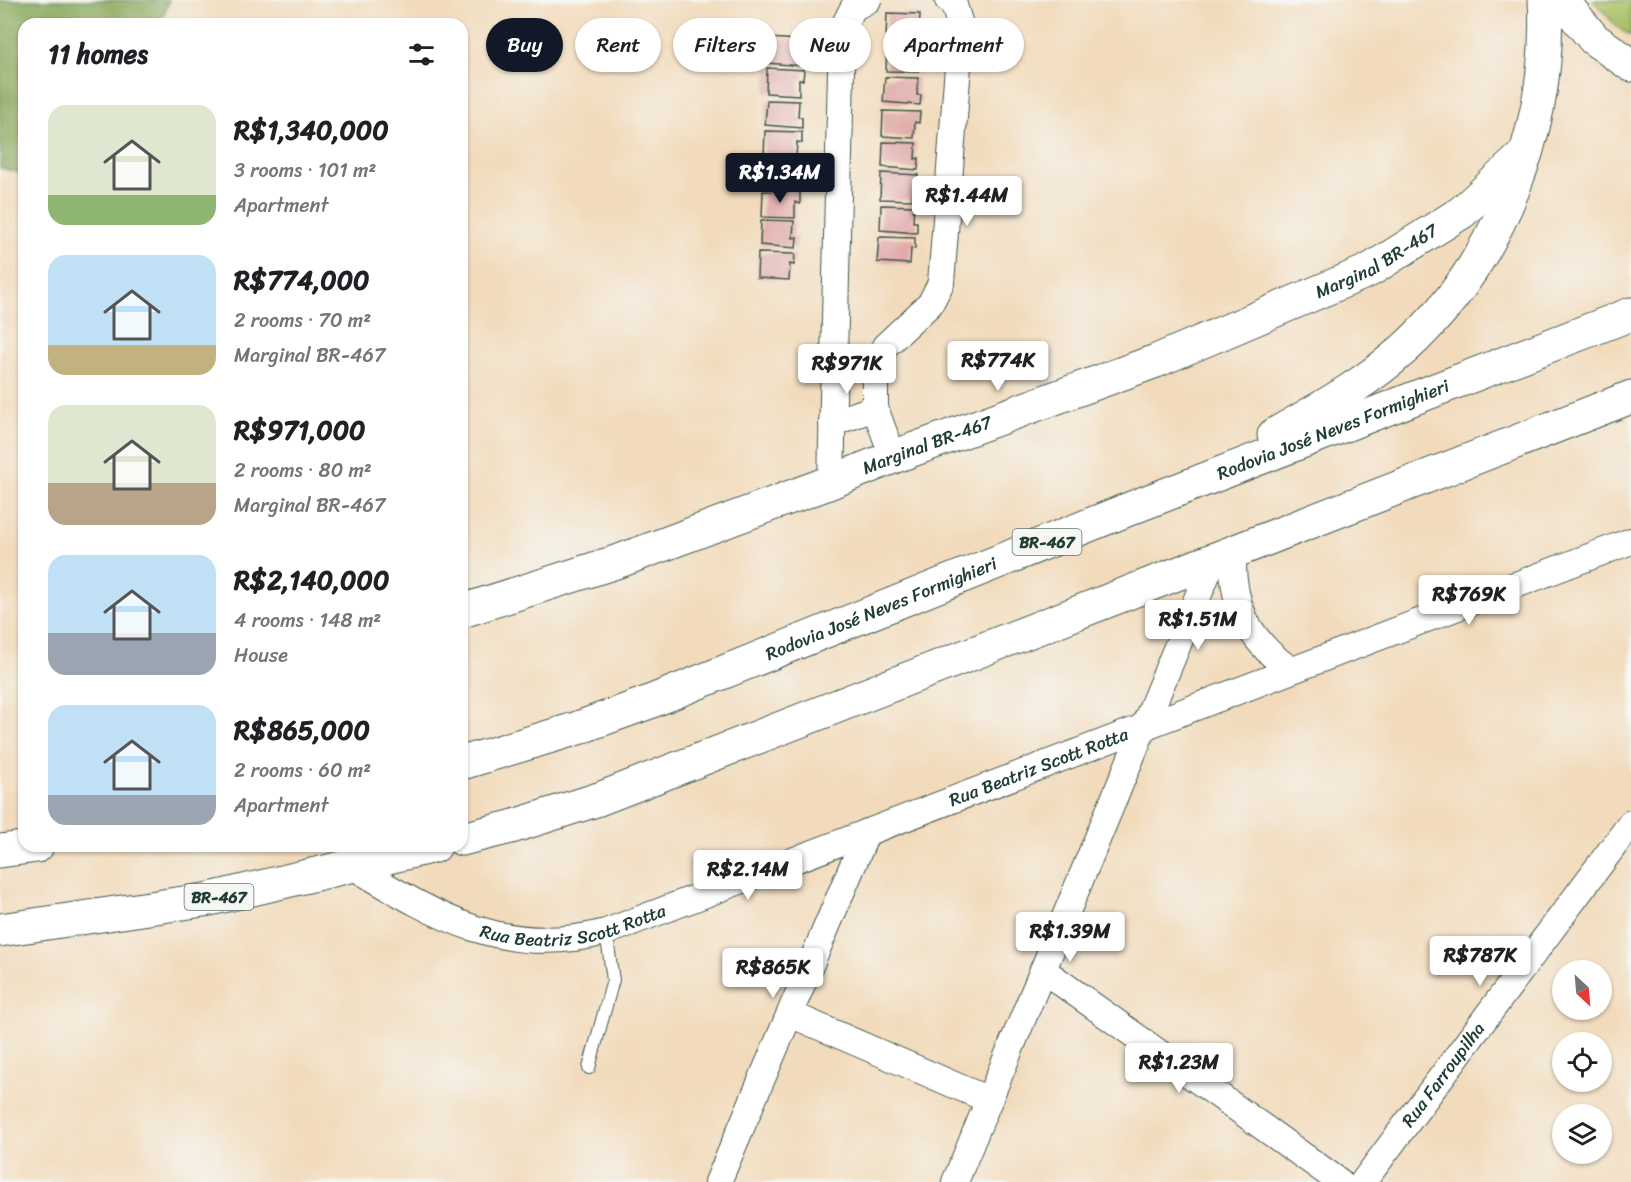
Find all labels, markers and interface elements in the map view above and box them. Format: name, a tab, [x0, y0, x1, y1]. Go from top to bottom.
chip: Buy	[486, 18, 563, 72]
chip: Rent	[575, 18, 661, 72]
chip: Filters	[673, 18, 777, 72]
chip: New	[789, 18, 871, 72]
chip: Apartment	[883, 18, 1024, 72]
text: 11 homes	[48, 31, 148, 77]
icon: filters	[405, 38, 438, 71]
text: R$1,340,000	[234, 107, 389, 153]
icon: home	[96, 129, 168, 201]
text: 3 rooms · 101 m²	[234, 153, 376, 188]
pin: R$1.34M	[725, 153, 835, 204]
text: R$1.34M	[740, 155, 820, 190]
pin: R$1.44M	[912, 176, 1022, 227]
text: R$1.44M	[926, 178, 1008, 213]
text: Apartment	[234, 188, 328, 223]
street label: Marginal BR-467	[1310, 214, 1446, 308]
text: R$774,000	[234, 257, 370, 303]
icon: home	[96, 279, 168, 351]
text: 2 rooms · 70 m²	[234, 303, 371, 338]
text: Marginal BR-467	[234, 338, 385, 373]
pin: R$774K	[949, 341, 1047, 392]
text: R$774K	[961, 343, 1035, 378]
pin: R$971K	[798, 344, 896, 395]
text: R$971K	[812, 346, 882, 381]
street label: Rodovia José Neves Formighieri	[1212, 370, 1455, 489]
street label: Marginal BR-467	[857, 406, 998, 484]
text: R$971,000	[234, 407, 366, 453]
icon: home	[96, 429, 168, 501]
text: 2 rooms · 80 m²	[234, 453, 372, 488]
text: Marginal BR-467	[234, 488, 385, 523]
road number: BR-467	[1012, 529, 1082, 555]
street label: Rodovia José Neves Formighieri	[761, 547, 1003, 670]
text: R$2,140,000	[234, 557, 389, 603]
pin: R$769K	[1420, 575, 1518, 626]
text: R$769K	[1433, 577, 1505, 612]
icon: home	[96, 579, 168, 651]
pin: R$1.51M	[1143, 600, 1253, 651]
text: R$1.51M	[1159, 602, 1237, 637]
text: 4 rooms · 148 m²	[234, 603, 381, 638]
text: House	[234, 638, 288, 673]
text: R$865,000	[234, 707, 370, 753]
street label: Rua Beatriz Scott Rotta	[944, 718, 1134, 816]
icon: home	[96, 729, 168, 801]
text: 2 rooms · 60 m²	[234, 753, 371, 788]
text: Apartment	[234, 788, 328, 823]
pin: R$2.14M	[693, 850, 803, 901]
text: R$2.14M	[707, 852, 789, 887]
road number: BR-467	[184, 884, 254, 910]
street label: Rua Beatriz Scott Rotta	[476, 894, 671, 956]
pin: R$1.39M	[1015, 912, 1125, 963]
text: R$1.39M	[1030, 914, 1110, 949]
pin: R$787K	[1431, 936, 1529, 987]
text: R$787K	[1444, 938, 1516, 973]
pin: R$865K	[724, 948, 822, 999]
text: R$865K	[736, 950, 810, 985]
north arrow	[1552, 960, 1612, 1020]
map controls	[1552, 960, 1612, 1164]
street label: Rua Farroupilha	[1393, 1015, 1493, 1134]
button: locate	[1552, 1032, 1612, 1092]
pin: R$1.23M	[1124, 1043, 1234, 1094]
text: R$1.23M	[1139, 1045, 1219, 1080]
button: layers	[1552, 1104, 1612, 1164]

